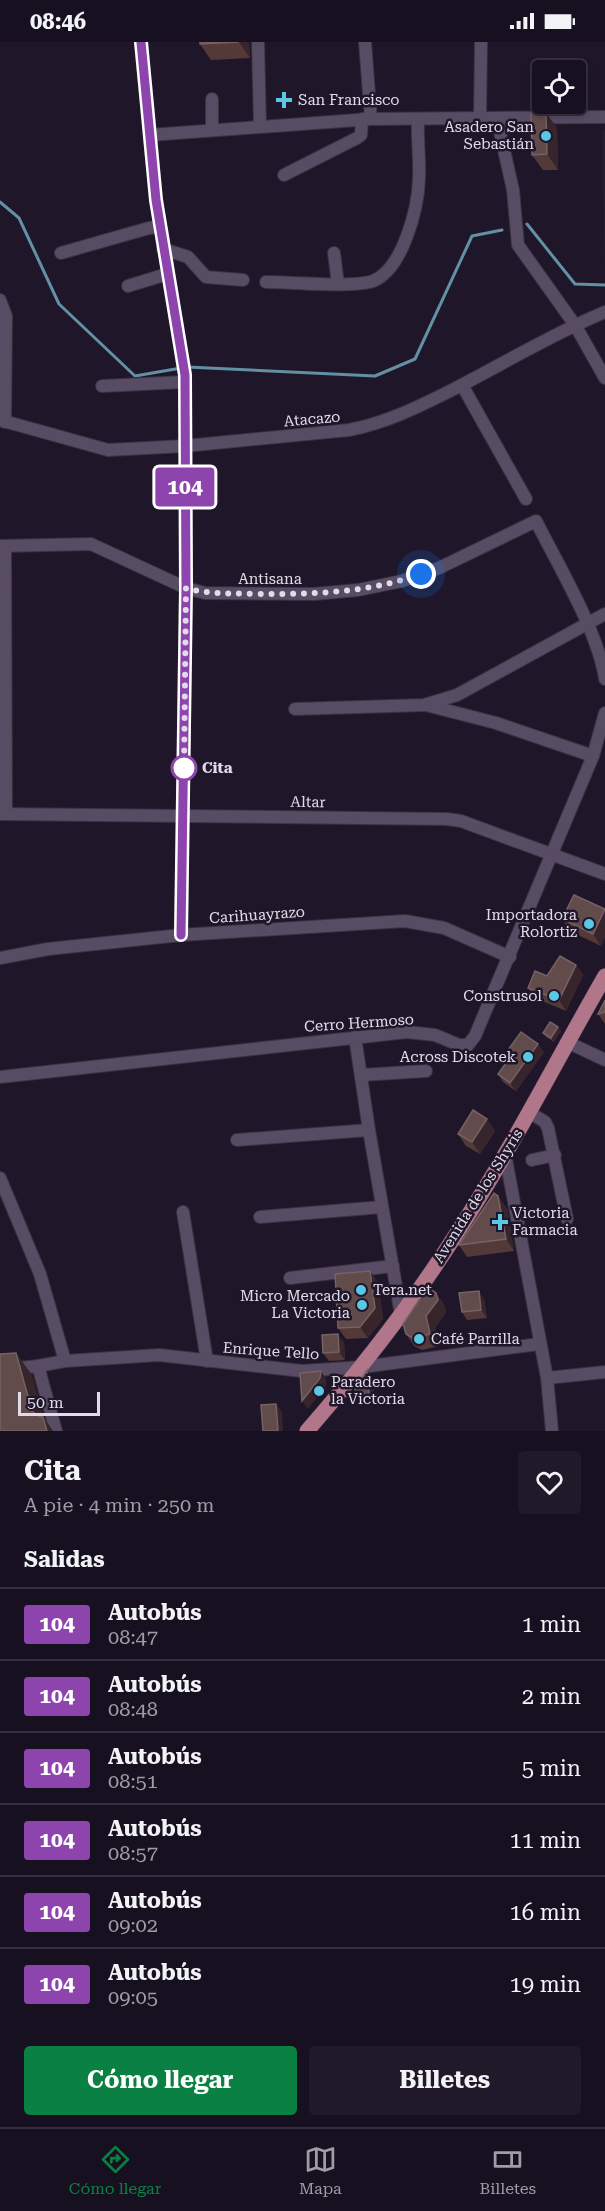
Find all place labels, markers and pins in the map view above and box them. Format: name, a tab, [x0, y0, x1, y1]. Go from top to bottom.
marker: San Francisco	[275, 91, 293, 109]
place label: San Francisco	[298, 91, 400, 109]
place label: Asadero San Sebastián	[444, 118, 534, 153]
marker: Asadero San Sebastián	[539, 129, 553, 143]
marker: Cita	[171, 755, 197, 781]
place label: Cita	[202, 759, 233, 777]
place label: Importadora Rolortiz	[486, 906, 577, 941]
marker: Importadora Rolortiz	[582, 917, 596, 931]
place label: Construsol	[463, 987, 542, 1005]
marker: Construsol	[547, 989, 561, 1003]
place label: Across Discotek	[400, 1048, 516, 1066]
marker: Across Discotek	[521, 1050, 535, 1064]
place label: Victoria Farmacia	[512, 1204, 578, 1239]
marker: Victoria Farmacia	[493, 1215, 507, 1229]
place label: Tera.net	[373, 1281, 432, 1299]
marker: Tera.net	[354, 1283, 368, 1297]
place label: Micro Mercado La Victoria	[240, 1287, 350, 1322]
marker: Micro Mercado La Victoria	[355, 1298, 369, 1312]
place label: Café Parrilla	[431, 1330, 520, 1348]
marker: Café Parrilla	[412, 1332, 426, 1346]
place label: Paradero la Victoria	[331, 1373, 405, 1408]
marker: Paradero la Victoria	[312, 1384, 326, 1398]

